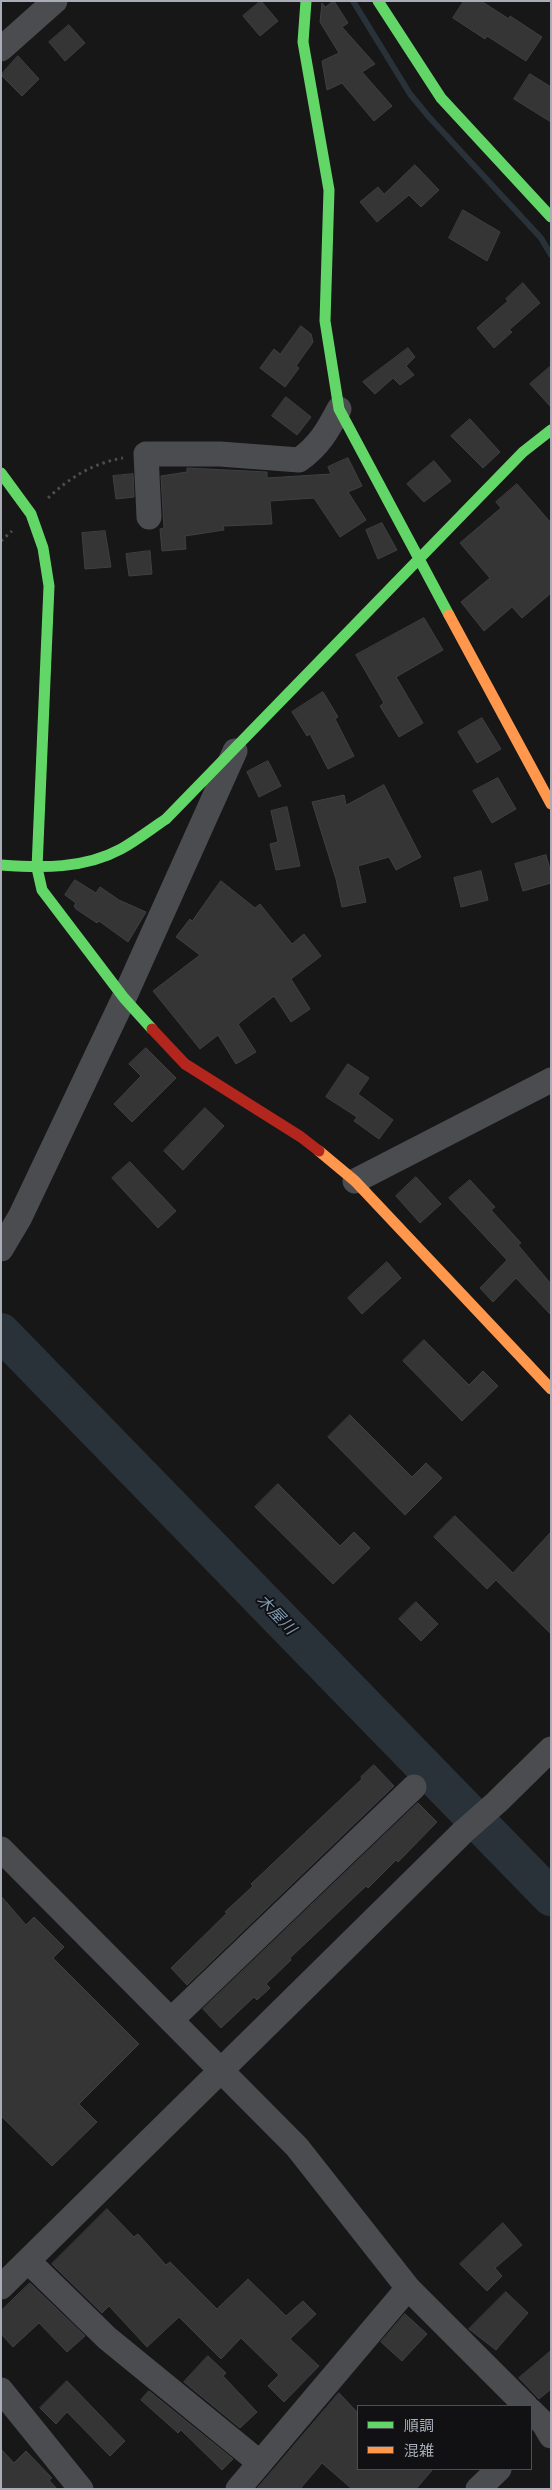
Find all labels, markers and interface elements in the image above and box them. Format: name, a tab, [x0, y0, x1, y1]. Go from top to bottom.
water label: 木屋川	[252, 1591, 300, 1639]
legend	[357, 2405, 532, 2470]
text: 順調	[404, 2417, 434, 2435]
text: 混雑	[404, 2442, 434, 2460]

